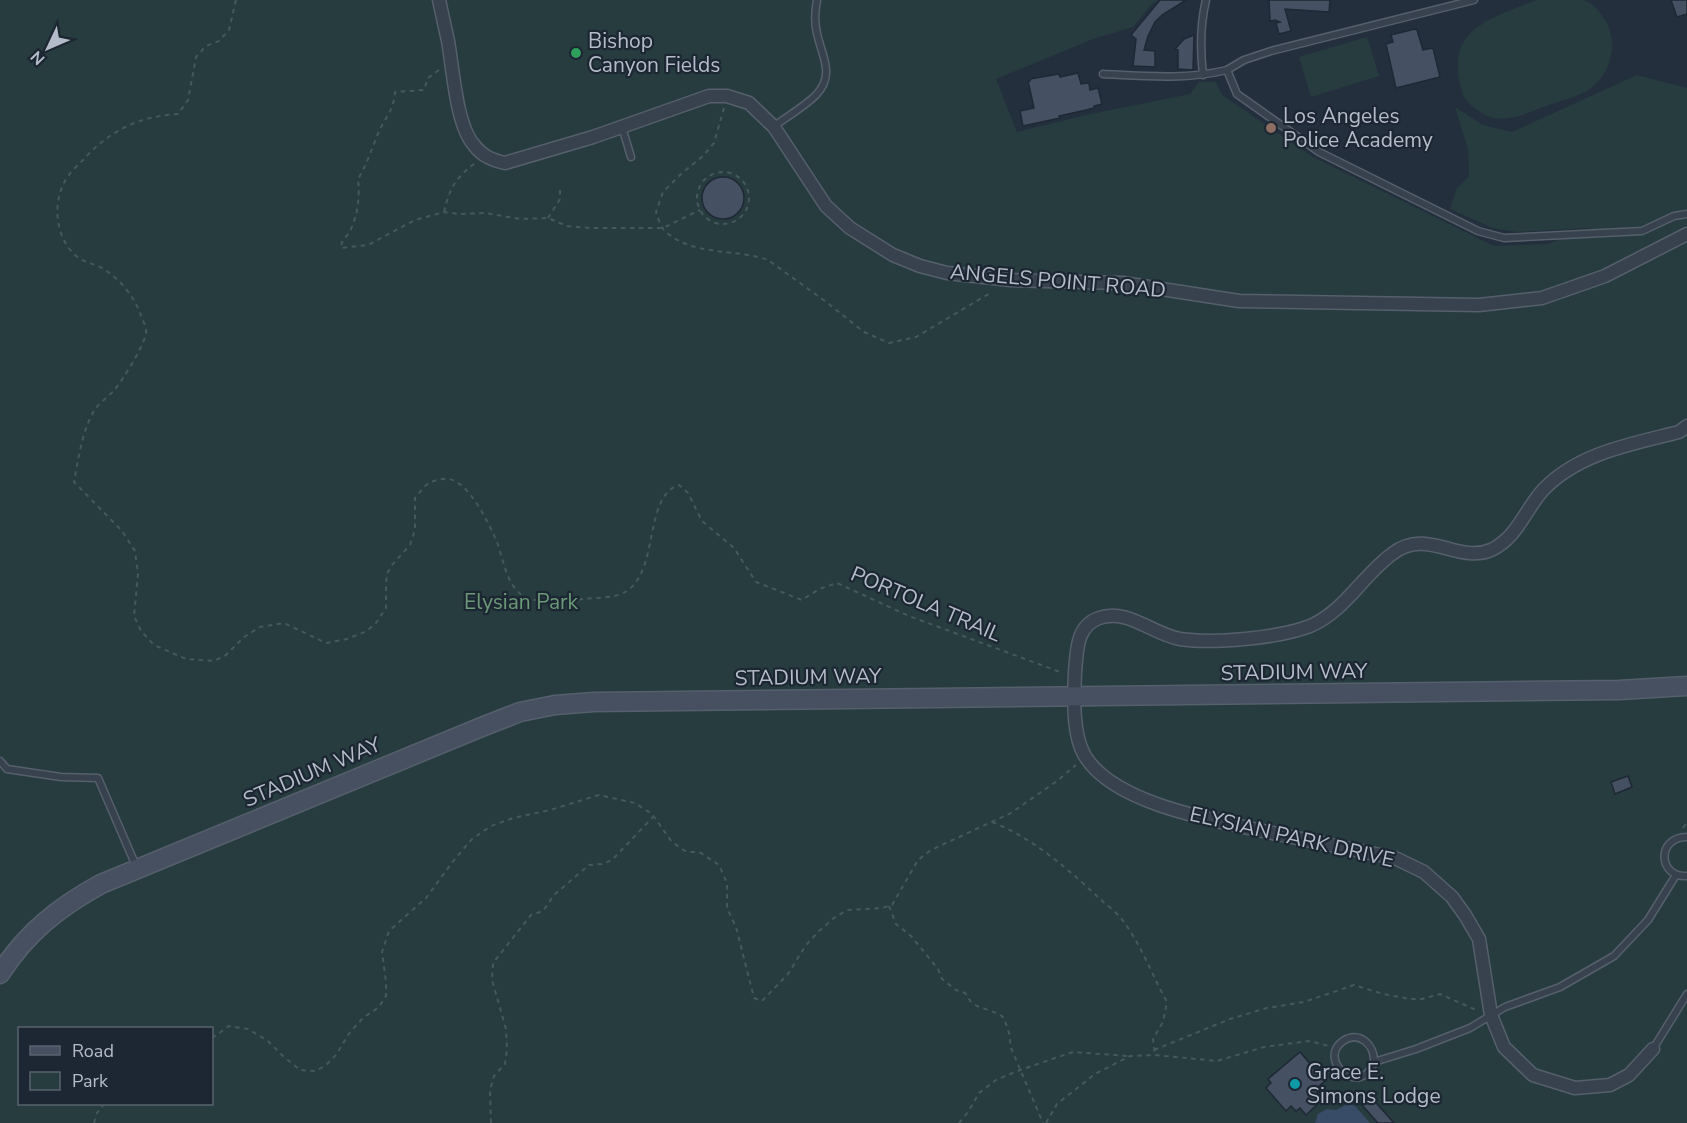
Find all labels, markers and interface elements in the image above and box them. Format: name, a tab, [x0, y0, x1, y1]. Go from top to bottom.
north arrow	[18, 18, 78, 78]
place label: Bishop Canyon Fields	[588, 27, 720, 79]
text: N	[26, 46, 50, 70]
marker: Bishop Canyon Fields	[569, 46, 583, 60]
place label: Los Angeles Police Academy	[1283, 102, 1433, 154]
marker: Los Angeles Police Academy	[1264, 121, 1278, 135]
street label: ANGELS POINT ROAD	[949, 258, 1167, 304]
street label: PORTOLA TRAIL	[846, 560, 1006, 649]
park label: Elysian Park	[464, 588, 579, 616]
street label: STADIUM WAY	[1220, 657, 1368, 687]
street label: STADIUM WAY	[734, 662, 882, 692]
street label: STADIUM WAY	[239, 730, 386, 814]
street label: ELYSIAN PARK DRIVE	[1187, 800, 1397, 874]
legend	[18, 1027, 213, 1105]
text: Road	[72, 1039, 114, 1063]
place label: Grace E. Simons Lodge	[1307, 1058, 1441, 1110]
text: Park	[72, 1069, 109, 1093]
marker: Grace E. Simons Lodge	[1288, 1077, 1302, 1091]

